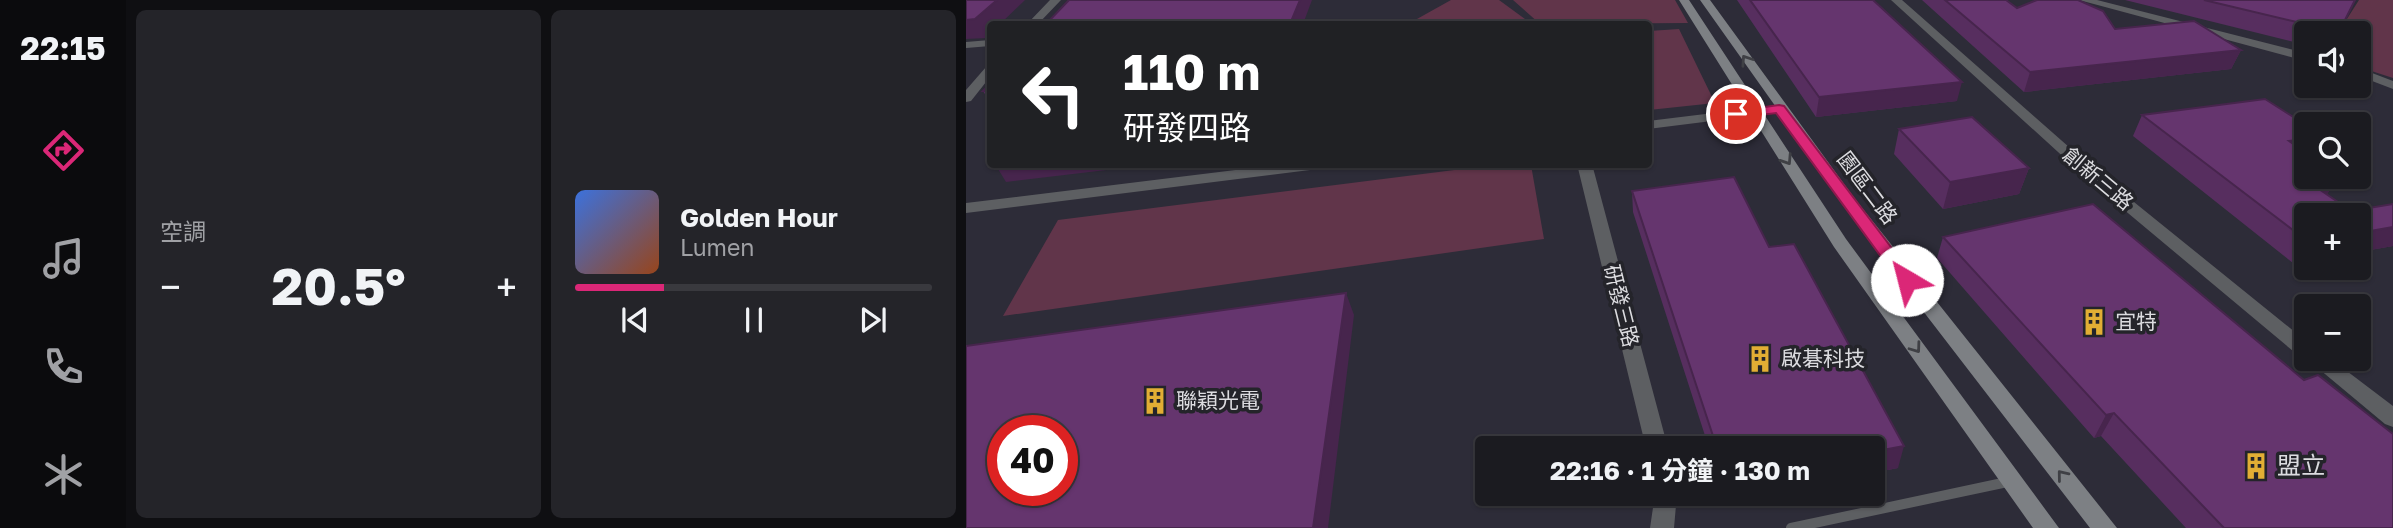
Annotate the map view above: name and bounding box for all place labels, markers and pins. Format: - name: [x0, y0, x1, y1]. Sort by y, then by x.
- pin: [1706, 84, 1766, 144]
- building icon: 宜特: [2079, 307, 2109, 337]
- place label: 宜特: [2115, 308, 2157, 334]
- building icon: 啟碁科技: [1745, 344, 1775, 374]
- place label: 啟碁科技: [1781, 345, 1865, 371]
- building icon: 聯穎光電: [1140, 386, 1170, 416]
- place label: 聯穎光電: [1176, 387, 1260, 413]
- place label: 盟立: [2277, 450, 2325, 479]
- building icon: 盟立: [2241, 451, 2271, 481]

